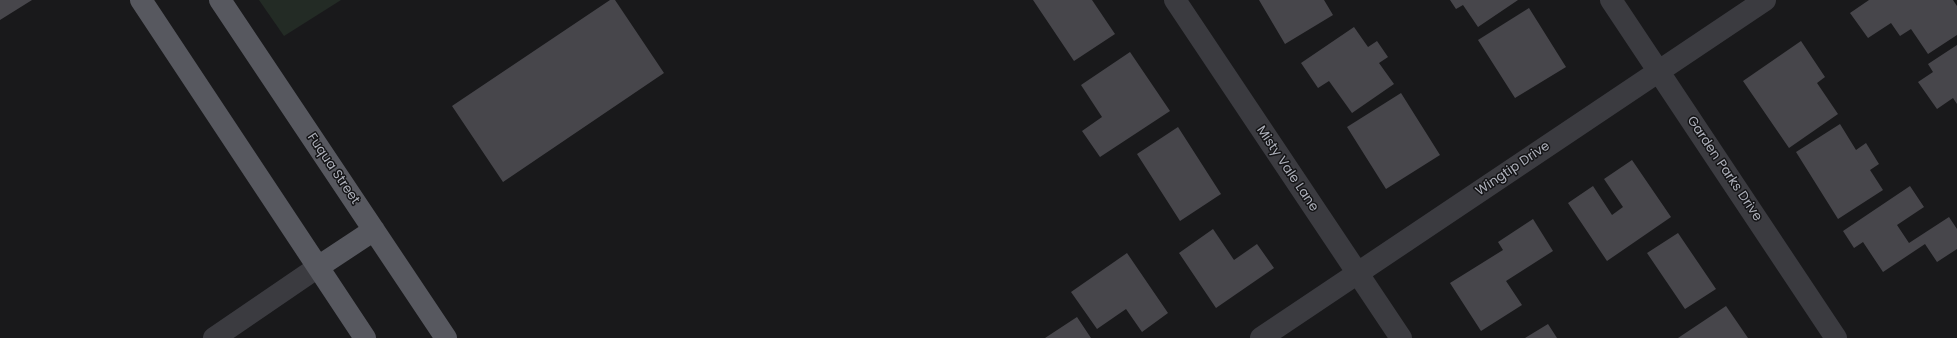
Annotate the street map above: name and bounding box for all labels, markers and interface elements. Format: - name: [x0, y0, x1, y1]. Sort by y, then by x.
- street label: Garden Parks Drive: [1683, 114, 1765, 224]
- street label: Misty Vale Lane: [1253, 123, 1321, 215]
- street label: Fuqua Street: [304, 131, 362, 207]
- street label: Wingtip Drive: [1473, 139, 1553, 199]

